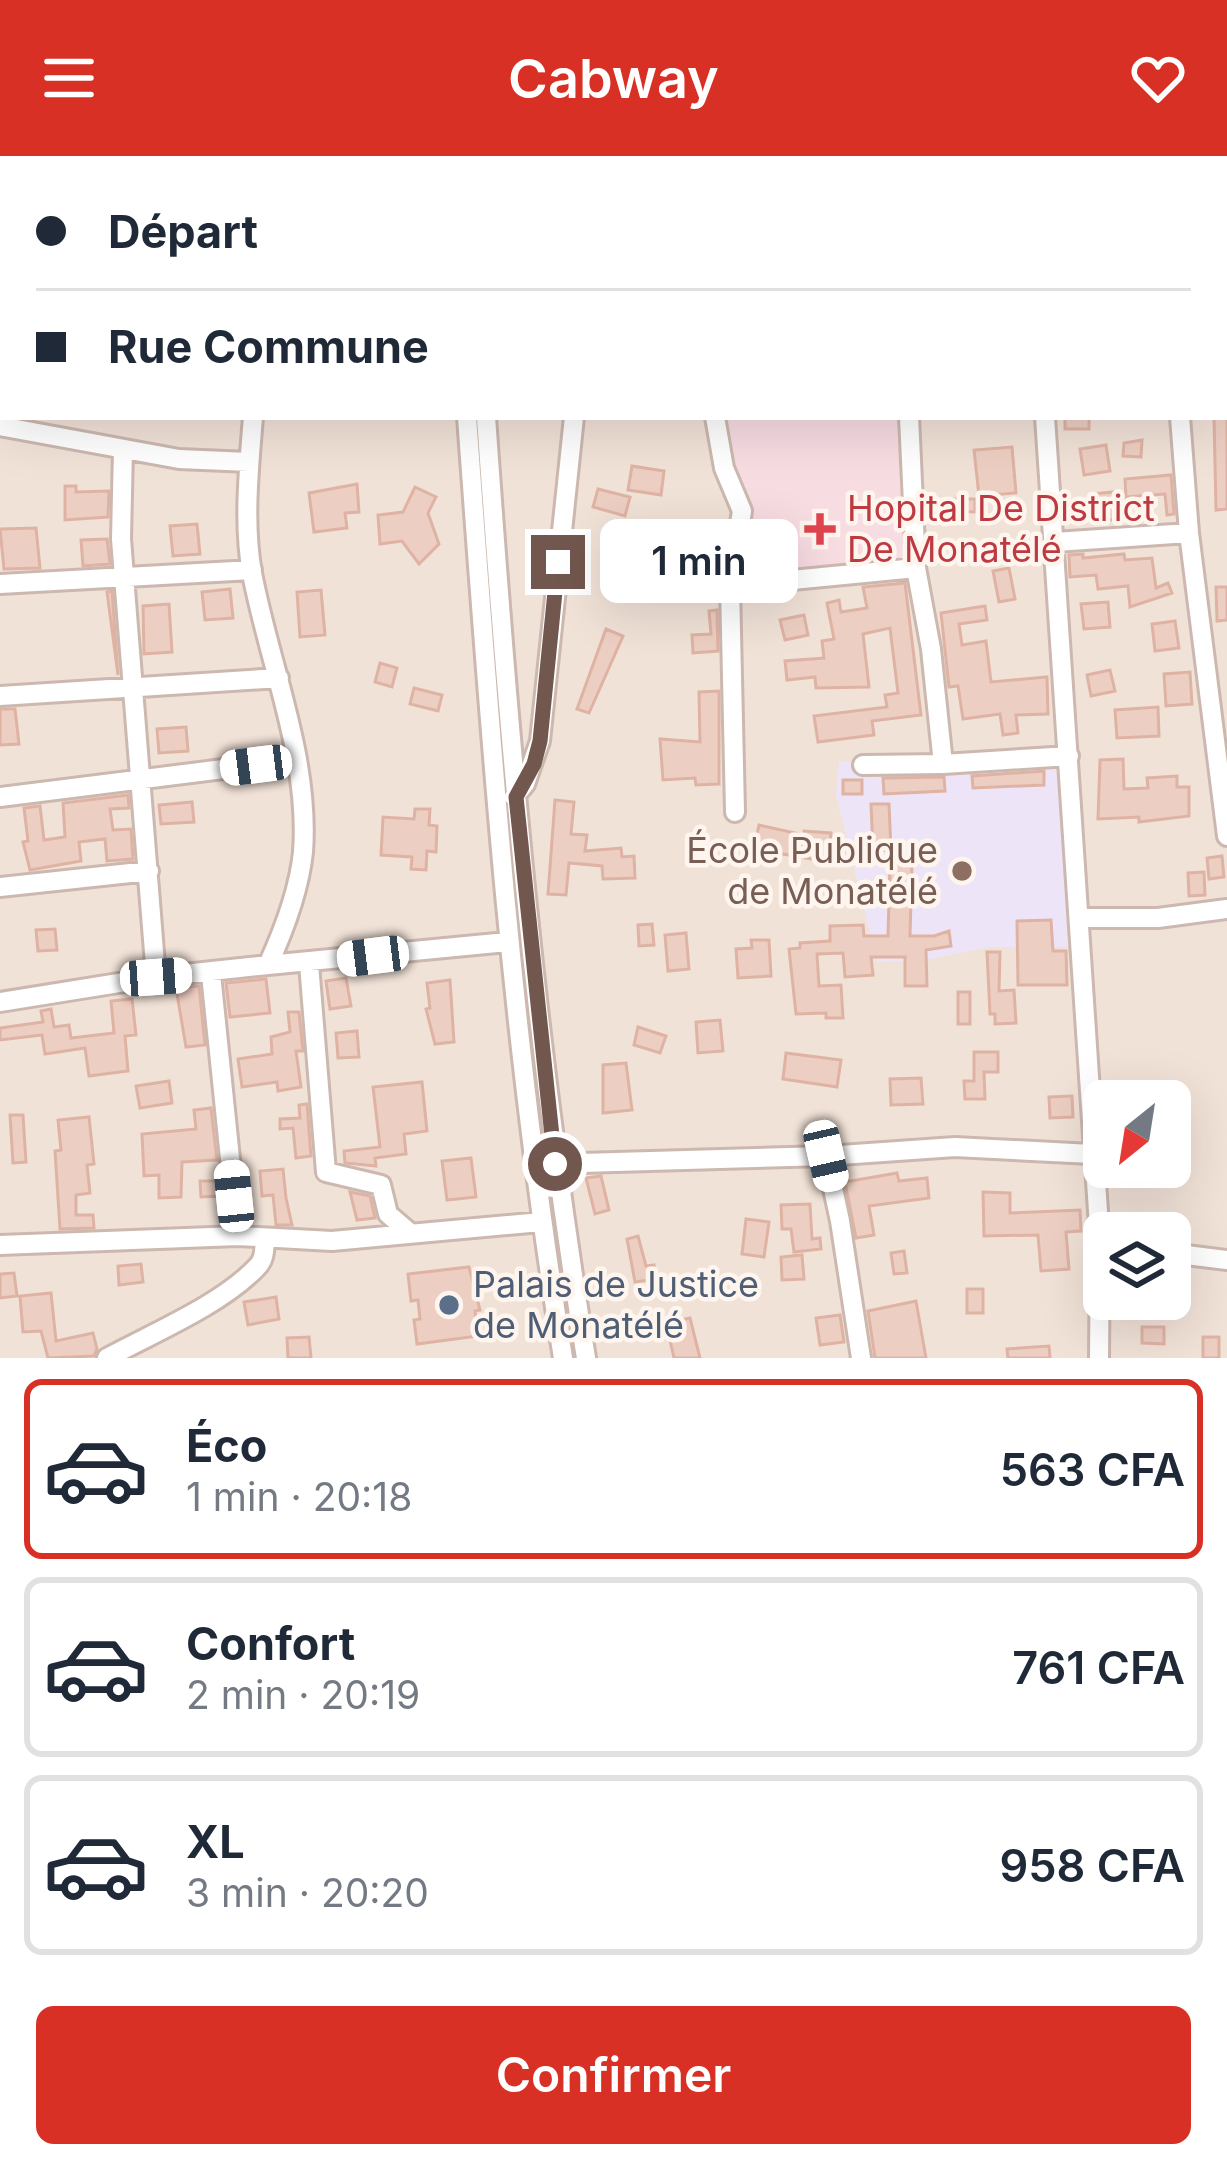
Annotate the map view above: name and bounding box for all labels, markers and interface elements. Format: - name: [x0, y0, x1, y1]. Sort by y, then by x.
- icon: menu: [36, 45, 102, 111]
- icon: heart: [1125, 45, 1191, 111]
- text: Cabway: [508, 46, 719, 111]
- text: Départ: [108, 204, 258, 259]
- text: Rue Commune: [108, 319, 429, 374]
- place label: Hopital De District De Monatélé: [847, 486, 1155, 571]
- marker: Hopital De District De Monatélé: [804, 513, 836, 545]
- callout: 1 min: [600, 520, 798, 604]
- route end: [531, 535, 585, 589]
- text: 1 min: [651, 537, 747, 584]
- car: [218, 743, 294, 787]
- place label: École Publique de Monatélé: [686, 828, 938, 913]
- marker: École Publique de Monatélé: [949, 858, 975, 884]
- car: [335, 934, 411, 978]
- car: [119, 957, 193, 997]
- north arrow: [1083, 1080, 1191, 1188]
- map controls: [1083, 1080, 1191, 1320]
- car: [800, 1117, 852, 1195]
- route start: [528, 1137, 582, 1191]
- car: [212, 1158, 256, 1234]
- button: layers: [1083, 1212, 1191, 1320]
- place label: Palais de Justice de Monatélé: [473, 1262, 759, 1347]
- marker: Palais de Justice de Monatélé: [436, 1292, 462, 1318]
- icon: car: [42, 1415, 150, 1523]
- text: Éco: [186, 1418, 267, 1473]
- text: 563 CFA: [1000, 1442, 1185, 1497]
- text: 1 min · 20:18: [186, 1473, 412, 1520]
- icon: car: [42, 1613, 150, 1721]
- text: Confort: [186, 1616, 355, 1671]
- text: 761 CFA: [1012, 1640, 1185, 1695]
- text: 2 min · 20:19: [186, 1671, 420, 1718]
- icon: car: [42, 1811, 150, 1919]
- text: XL: [186, 1814, 245, 1869]
- text: 958 CFA: [1000, 1838, 1185, 1893]
- text: 3 min · 20:20: [186, 1869, 429, 1916]
- button: Confirmer: [36, 2006, 1191, 2144]

